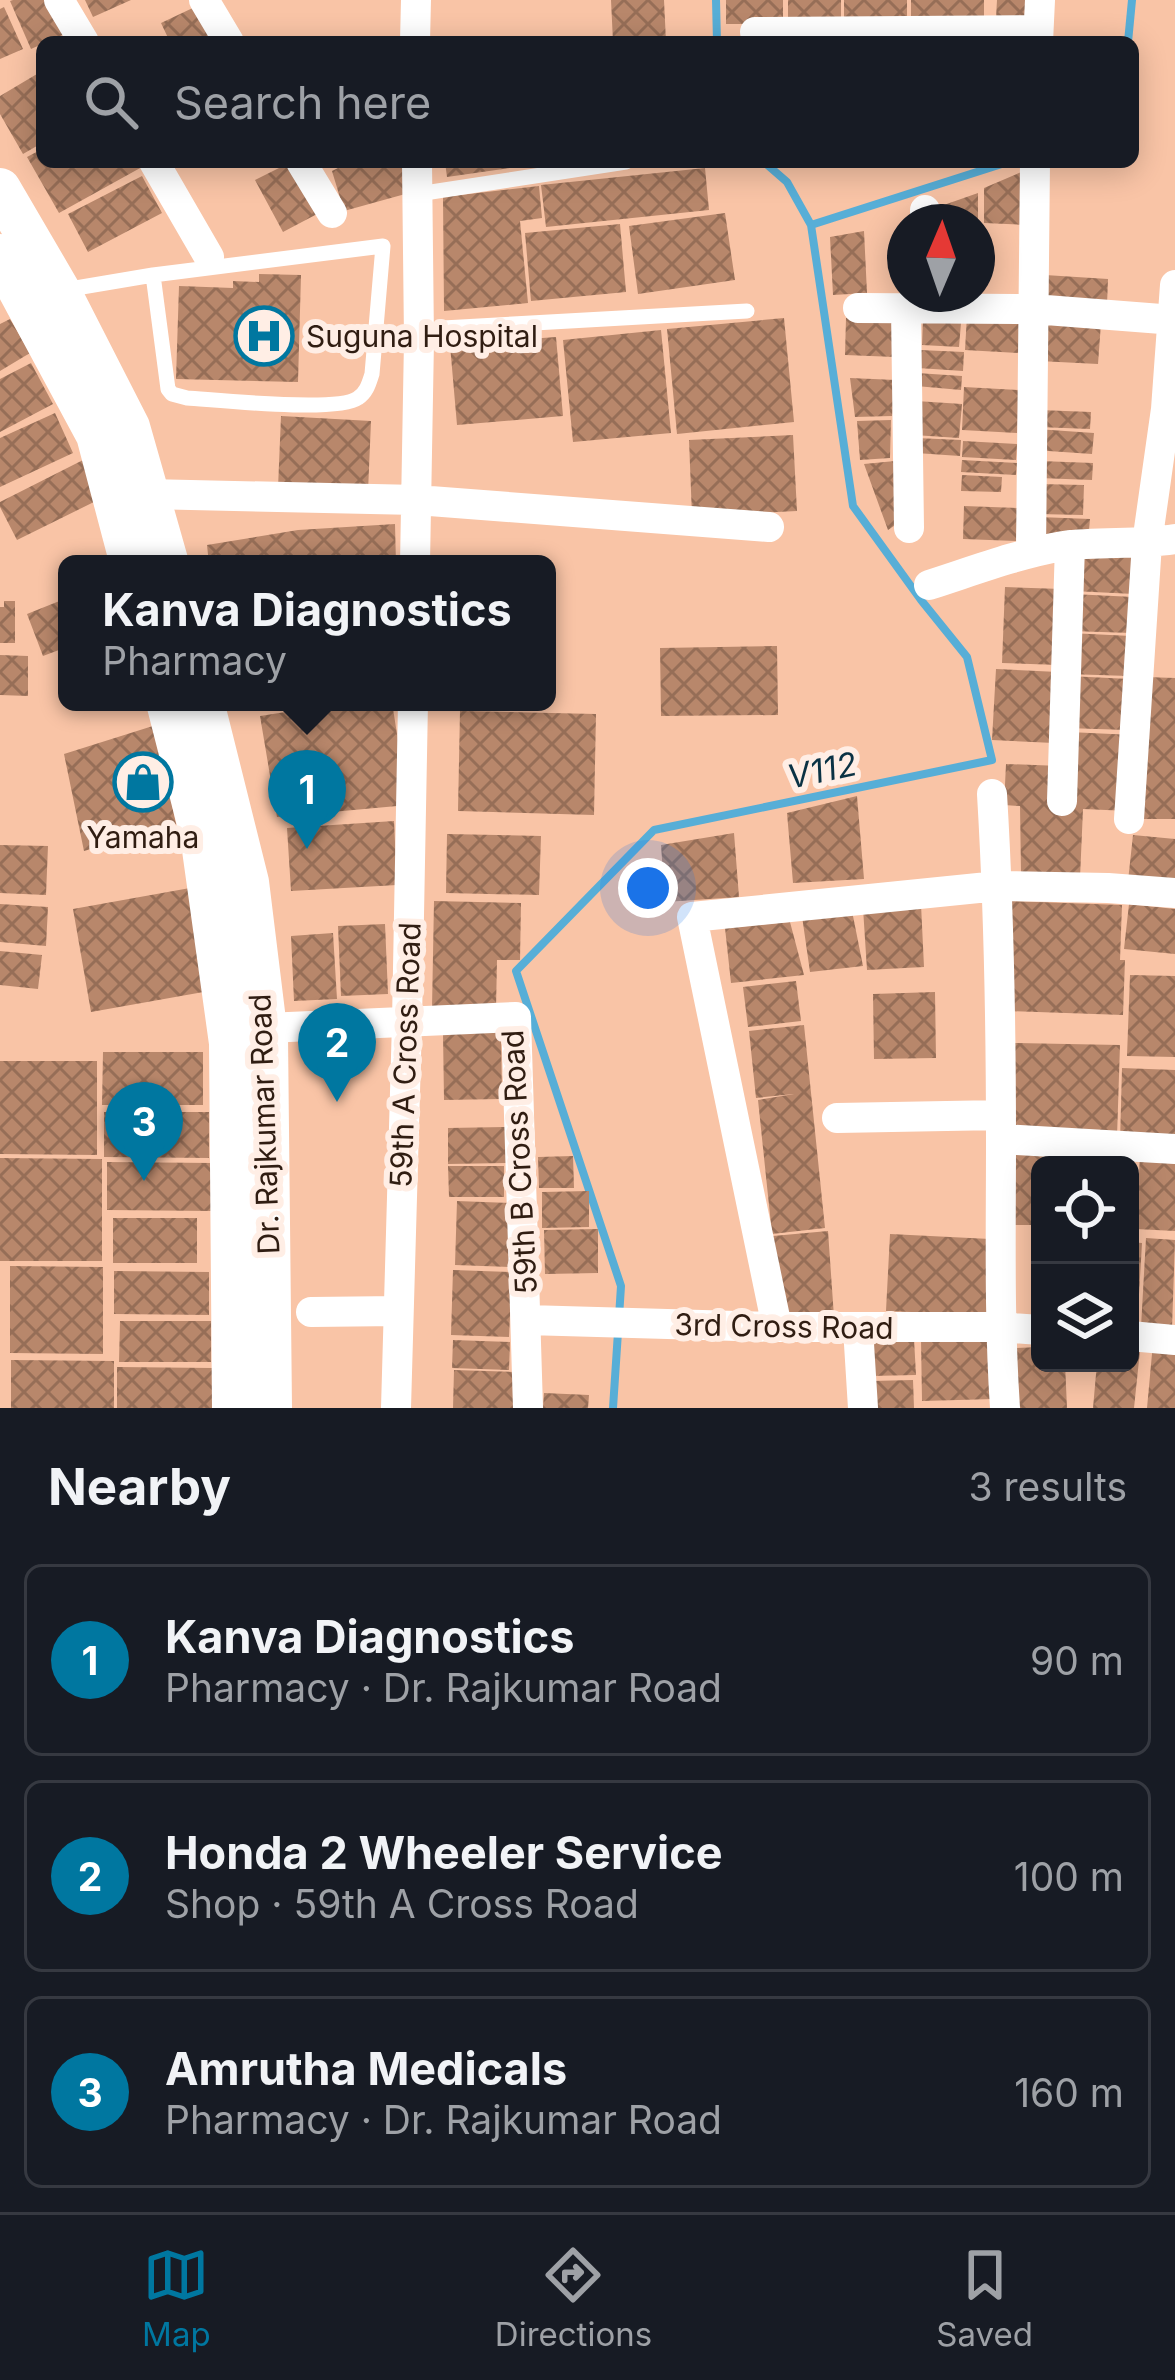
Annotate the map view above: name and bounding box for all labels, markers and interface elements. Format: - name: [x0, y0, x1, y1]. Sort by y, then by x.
- search box: [36, 36, 1139, 168]
- icon: search: [78, 69, 144, 135]
- text: Search here: [174, 75, 431, 130]
- north arrow: [887, 204, 995, 312]
- hospital icon: Suguna Hospital: [233, 305, 295, 367]
- place label: Suguna Hospital: [306, 318, 538, 354]
- popup: [58, 555, 556, 711]
- text: Kanva Diagnostics: [102, 582, 512, 637]
- text: Pharmacy: [102, 637, 287, 684]
- water label: V112: [784, 743, 860, 797]
- pin: 1: [268, 750, 346, 849]
- shop icon: Yamaha: [112, 751, 174, 813]
- place label: Yamaha: [87, 819, 199, 855]
- your location: [618, 858, 678, 918]
- street label: 59th A Cross Road: [382, 922, 428, 1188]
- street label: Dr. Rajkumar Road: [241, 993, 287, 1255]
- pin: 2: [298, 1003, 376, 1102]
- street label: 59th B Cross Road: [494, 1029, 544, 1295]
- pin: 3: [105, 1082, 183, 1181]
- map controls: [1031, 1156, 1139, 1372]
- button: locate: [1031, 1156, 1139, 1264]
- button: layers: [1031, 1264, 1139, 1372]
- street label: 3rd Cross Road: [674, 1306, 894, 1346]
- text: Nearby: [48, 1456, 231, 1517]
- text: 3 results: [969, 1463, 1127, 1510]
- text: Kanva Diagnostics: [165, 1609, 574, 1664]
- text: 1: [82, 1637, 98, 1684]
- text: 90 m: [1030, 1637, 1124, 1684]
- text: Pharmacy · Dr. Rajkumar Road: [165, 1664, 722, 1711]
- text: Honda 2 Wheeler Service: [165, 1825, 722, 1880]
- text: 2: [78, 1853, 102, 1900]
- text: 100 m: [1014, 1853, 1124, 1900]
- text: Shop · 59th A Cross Road: [165, 1880, 639, 1927]
- text: Amrutha Medicals: [165, 2041, 567, 2096]
- text: 3: [77, 2069, 103, 2116]
- text: 160 m: [1014, 2069, 1124, 2116]
- text: Pharmacy · Dr. Rajkumar Road: [165, 2096, 722, 2143]
- tab: Map: [142, 2242, 211, 2354]
- tab: Directions: [495, 2242, 652, 2354]
- tab: Saved: [936, 2242, 1033, 2354]

